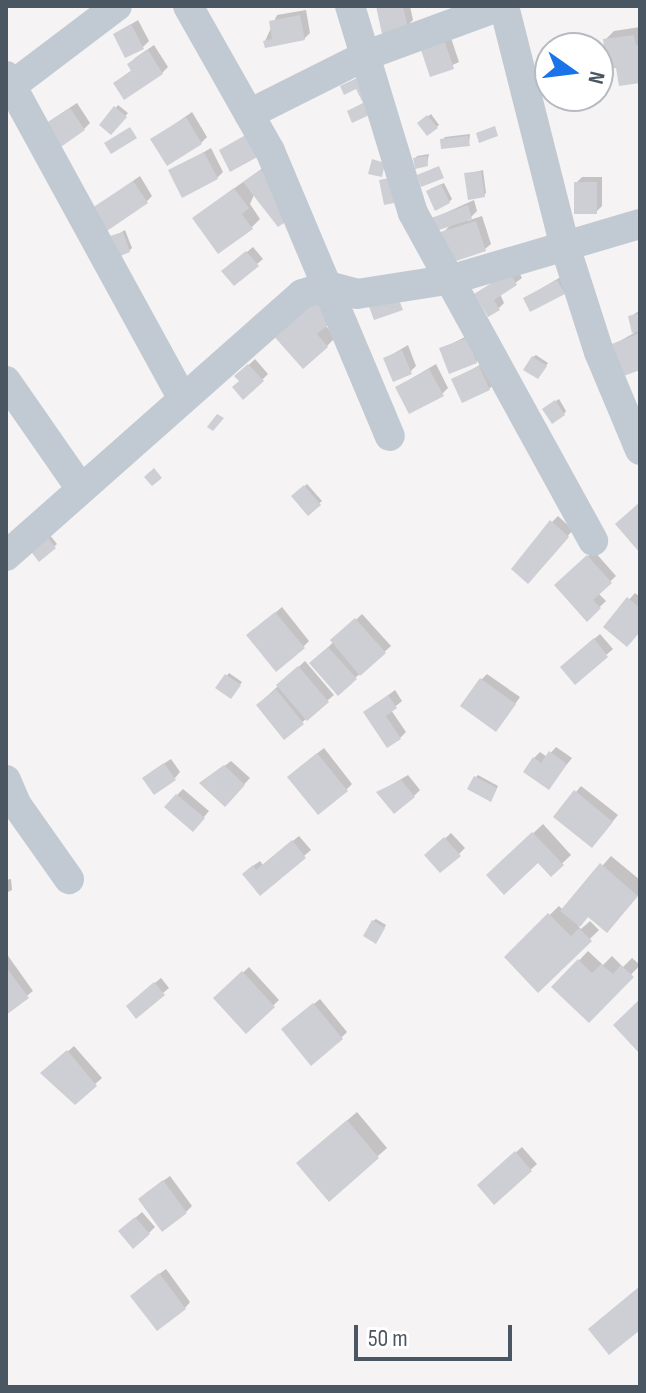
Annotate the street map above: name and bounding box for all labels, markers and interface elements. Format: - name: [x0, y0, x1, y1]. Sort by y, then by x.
- north arrow: [534, 32, 614, 112]
- text: N: [581, 68, 610, 86]
- scale bar: [358, 1309, 516, 1359]
- text: 50 m: [368, 1324, 408, 1353]

